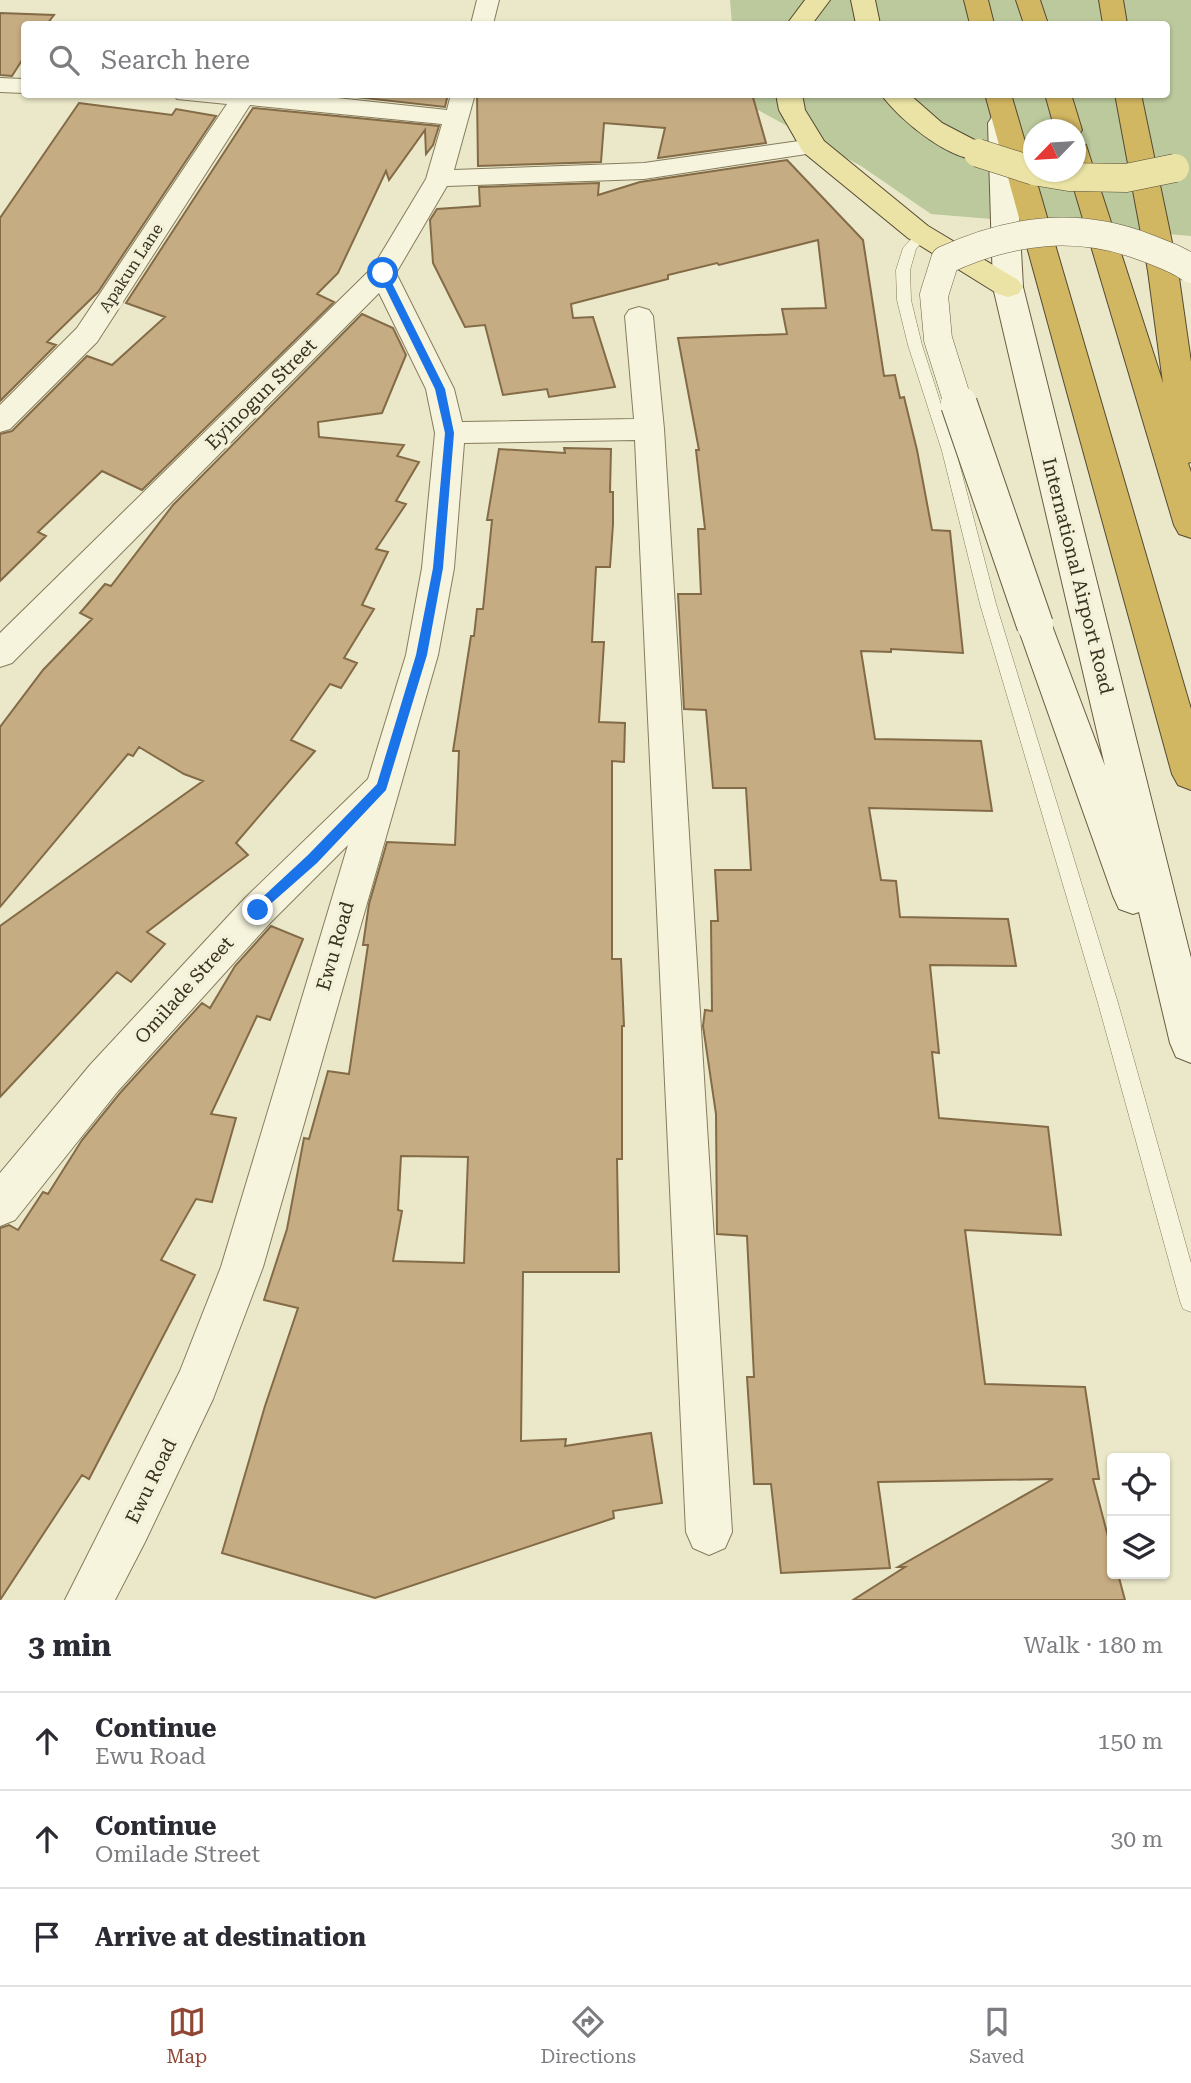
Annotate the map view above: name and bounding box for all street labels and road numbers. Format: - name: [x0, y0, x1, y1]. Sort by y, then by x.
- street label: Apakun Lane: [95, 220, 167, 316]
- street label: Eyinogun Street: [201, 334, 321, 454]
- street label: International Airport Road: [1037, 455, 1119, 697]
- street label: Ewu Road: [311, 899, 359, 993]
- street label: Omilade Street: [130, 932, 238, 1048]
- street label: Ewu Road: [121, 1435, 181, 1527]

